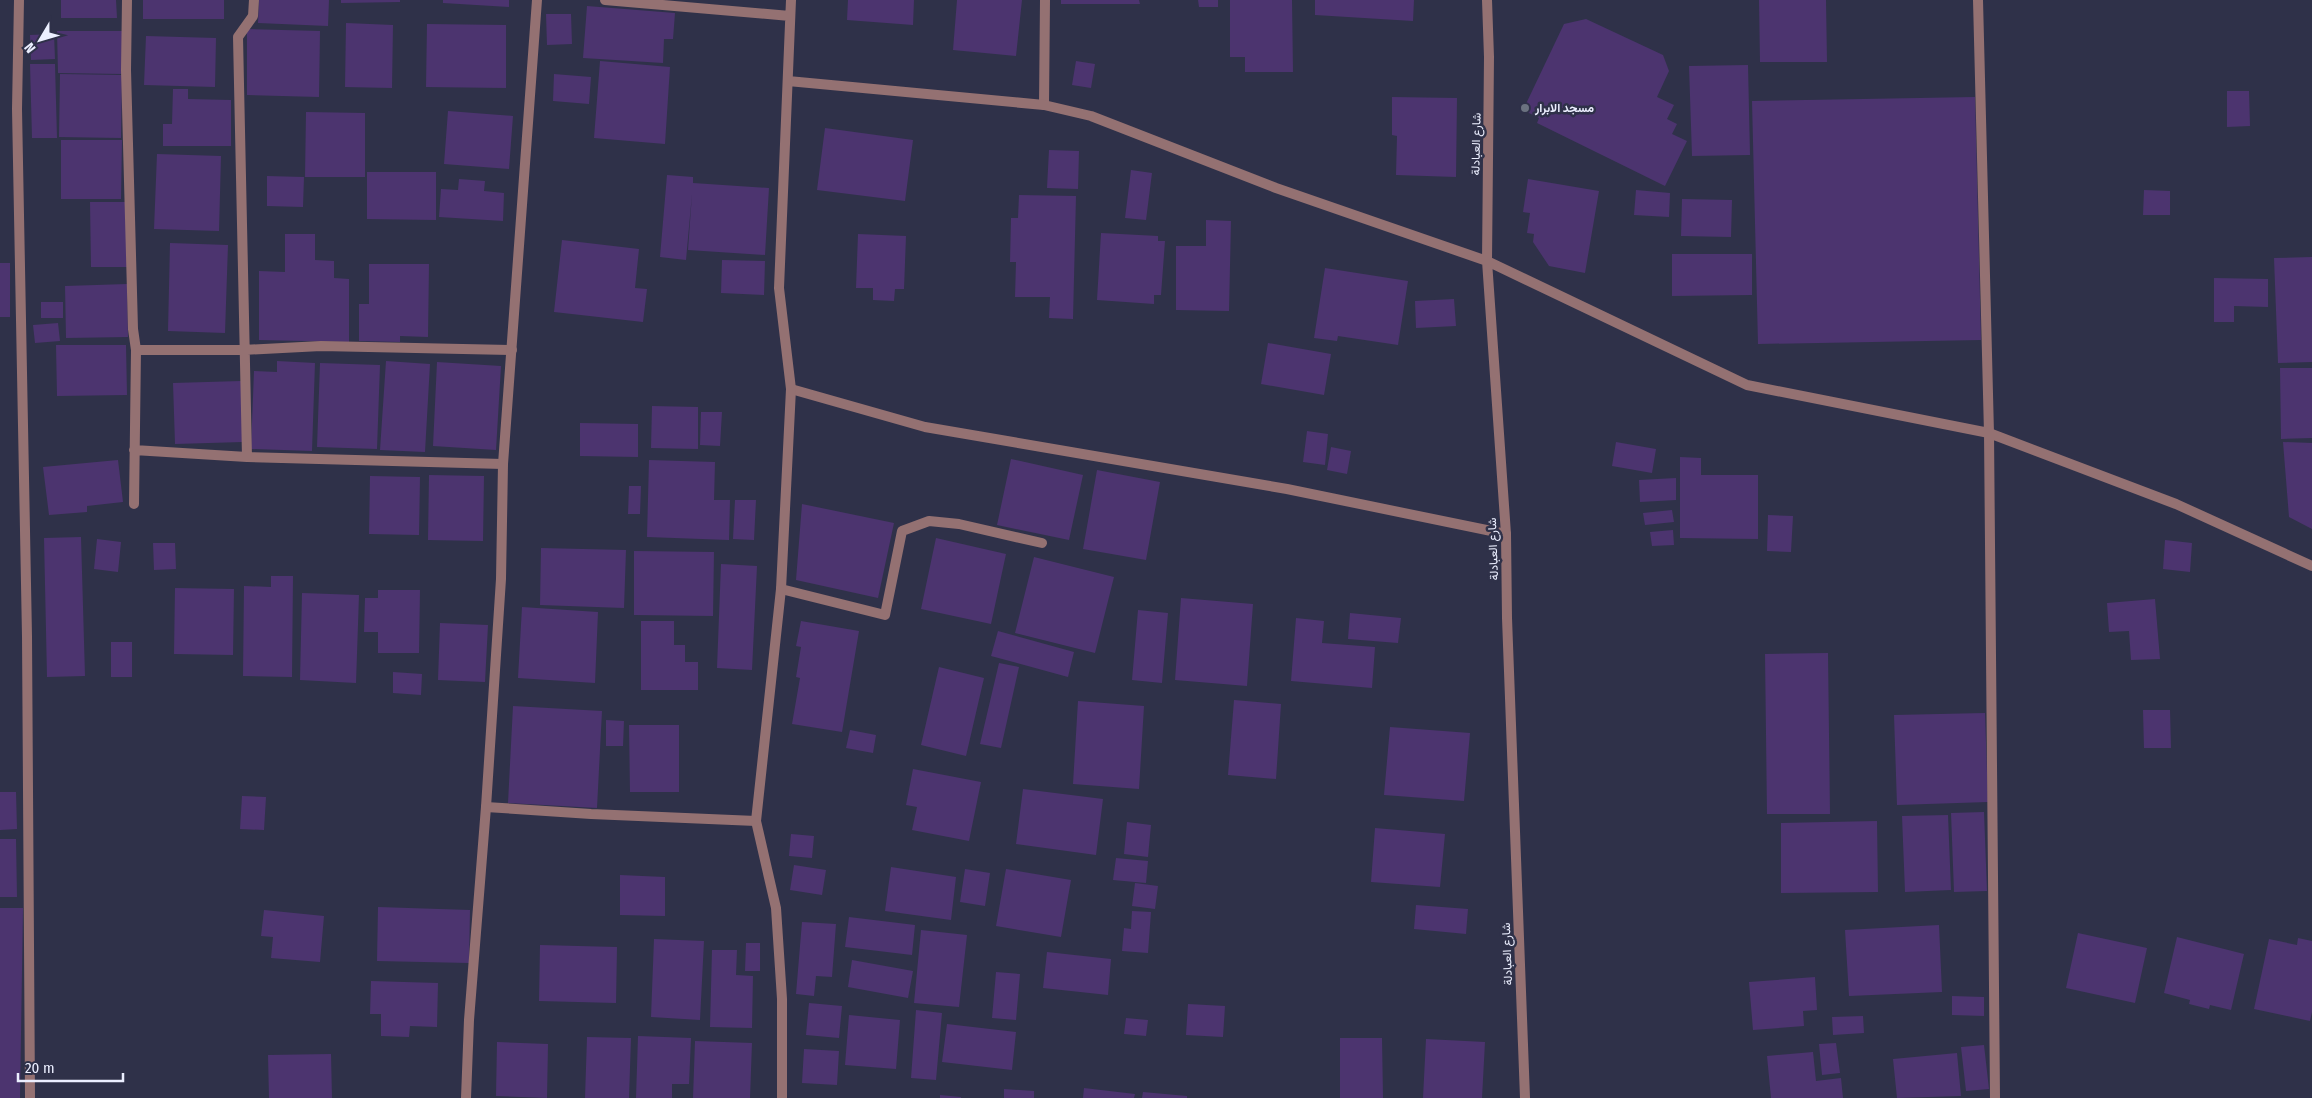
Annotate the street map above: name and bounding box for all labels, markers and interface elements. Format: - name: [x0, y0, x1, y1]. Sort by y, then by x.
- north arrow: [15, 15, 65, 65]
- text: N: [21, 39, 39, 56]
- place label: مسجد الابرار: [1534, 101, 1595, 116]
- marker: مسجد الابرار: [1519, 102, 1531, 114]
- street label: شارع العبادلة: [1468, 112, 1486, 176]
- street label: شارع العبادلة: [1485, 517, 1503, 581]
- street label: شارع العبادلة: [1499, 922, 1517, 986]
- scale bar: [18, 1050, 122, 1082]
- text: 20 m: [25, 1059, 55, 1077]

